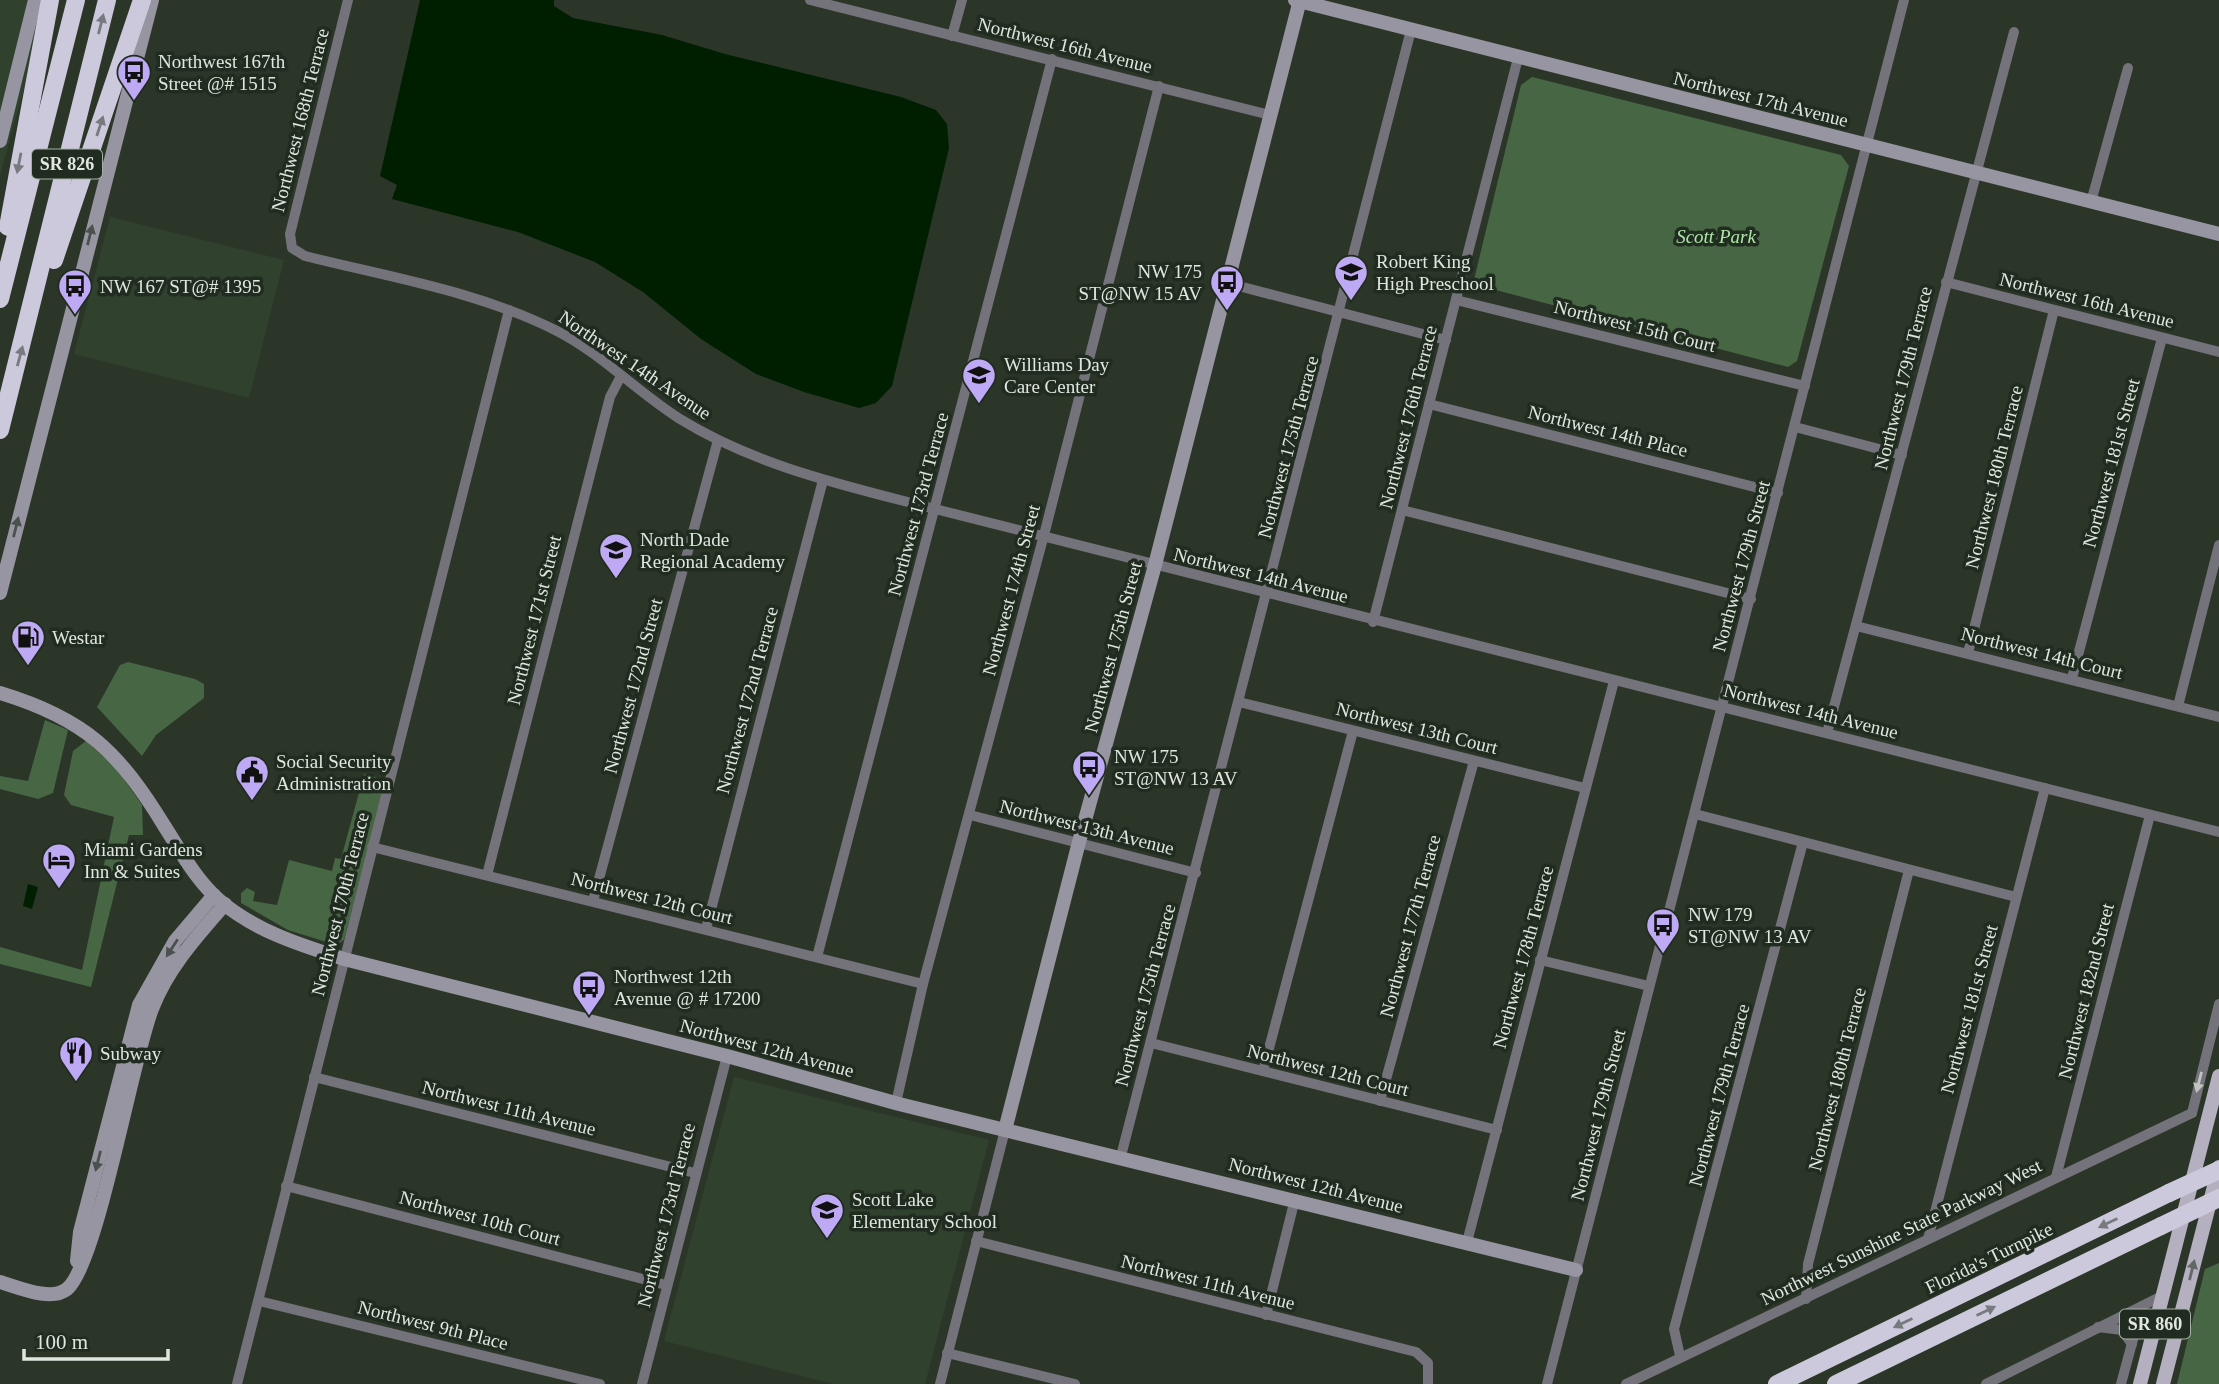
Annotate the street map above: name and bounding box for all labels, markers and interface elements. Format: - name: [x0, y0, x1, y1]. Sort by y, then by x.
- one-way arrow: [96, 13, 107, 35]
- street label: Northwest 16th Avenue: [976, 13, 1154, 77]
- street label: Northwest 168th Terrace: [267, 26, 333, 214]
- place label: Northwest 167th Street @# 1515: [158, 51, 286, 94]
- bus stop icon: Northwest 167th Street @# 1515: [115, 53, 153, 102]
- street label: Northwest 17th Avenue: [1672, 67, 1850, 131]
- one-way arrow: [96, 116, 106, 137]
- road number: SR 826: [32, 149, 102, 178]
- one-way arrow: [13, 152, 24, 174]
- one-way arrow: [85, 224, 96, 246]
- park label: Scott Park: [1676, 226, 1756, 247]
- place label: Robert King High Preschool: [1376, 251, 1494, 294]
- school or university icon: Robert King High Preschool: [1332, 253, 1370, 302]
- place label: NW 175 ST@NW 15 AV: [1079, 261, 1202, 304]
- bus stop icon: NW 175 ST@NW 15 AV: [1208, 263, 1246, 312]
- bus stop icon: NW 167 ST@# 1395: [56, 267, 94, 316]
- street label: Northwest 16th Avenue: [1998, 268, 2176, 332]
- place label: NW 167 ST@# 1395: [100, 276, 261, 297]
- street label: Northwest 179th Terrace: [1870, 284, 1936, 472]
- street label: Northwest 15th Court: [1552, 296, 1719, 356]
- street label: Northwest 14th Avenue: [555, 306, 715, 424]
- street label: Northwest 176th Terrace: [1375, 323, 1441, 511]
- one-way arrow: [15, 345, 26, 367]
- street label: Northwest 175th Terrace: [1253, 353, 1323, 541]
- place label: Williams Day Care Center: [1004, 354, 1110, 397]
- school or university icon: Williams Day Care Center: [960, 356, 998, 405]
- street label: Northwest 181st Street: [2078, 375, 2144, 550]
- street label: Northwest 180th Terrace: [1961, 383, 2027, 571]
- street label: Northwest 14th Place: [1526, 401, 1690, 461]
- street label: Northwest 173rd Terrace: [883, 410, 953, 598]
- street label: Northwest 179th Street: [1708, 477, 1774, 654]
- street label: Northwest 174th Street: [978, 501, 1044, 678]
- one-way arrow: [11, 516, 22, 538]
- place label: North Dade Regional Academy: [640, 529, 786, 572]
- school or university icon: North Dade Regional Academy: [597, 531, 635, 580]
- street label: Northwest 171st Street: [503, 532, 565, 707]
- street label: Northwest 14th Avenue: [1172, 543, 1350, 607]
- street label: Northwest 175th Street: [1080, 558, 1146, 735]
- street label: Northwest 172nd Street: [600, 595, 667, 776]
- street label: Northwest 172nd Terrace: [712, 604, 782, 796]
- fuel station icon: Westar: [9, 618, 47, 667]
- street label: Northwest 14th Court: [1959, 623, 2126, 683]
- place label: Westar: [52, 627, 105, 648]
- street label: Northwest 14th Avenue: [1722, 679, 1900, 743]
- street label: Northwest 13th Court: [1334, 698, 1501, 758]
- place label: NW 175 ST@NW 13 AV: [1114, 746, 1238, 789]
- bus stop icon: NW 175 ST@NW 13 AV: [1070, 748, 1108, 797]
- place label: Social Security Administration: [276, 751, 392, 794]
- public building icon: Social Security Administration: [233, 753, 271, 802]
- street label: Northwest 13th Avenue: [998, 795, 1176, 859]
- street label: Northwest 170th Terrace: [307, 810, 373, 998]
- street label: Northwest 177th Terrace: [1375, 832, 1445, 1020]
- place label: Miami Gardens Inn & Suites: [84, 839, 203, 882]
- hotel icon: Miami Gardens Inn & Suites: [40, 841, 78, 890]
- street label: Northwest 178th Terrace: [1488, 863, 1558, 1051]
- street label: Northwest 12th Court: [569, 868, 736, 928]
- street label: Northwest 182nd Street: [2054, 900, 2118, 1081]
- street label: Northwest 175th Terrace: [1110, 901, 1180, 1089]
- place label: NW 179 ST@NW 13 AV: [1688, 904, 1812, 947]
- bus stop icon: NW 179 ST@NW 13 AV: [1644, 906, 1682, 955]
- street label: Northwest 181st Street: [1936, 921, 2002, 1096]
- one-way arrow: [165, 938, 178, 958]
- place label: Northwest 12th Avenue @ # 17200: [614, 966, 760, 1009]
- bus stop icon: Northwest 12th Avenue @ # 17200: [570, 968, 608, 1017]
- street label: Northwest 180th Terrace: [1804, 985, 1870, 1173]
- street label: Northwest 179th Terrace: [1684, 1001, 1754, 1189]
- street label: Northwest 12th Avenue: [678, 1015, 856, 1081]
- street label: Northwest 179th Street: [1566, 1026, 1630, 1203]
- restaurant icon: Subway: [57, 1034, 95, 1083]
- street label: Northwest 12th Court: [1245, 1040, 1412, 1100]
- place label: Subway: [100, 1043, 162, 1064]
- one-way arrow: [2193, 1071, 2204, 1093]
- street label: Northwest 11th Avenue: [420, 1076, 598, 1140]
- street label: Northwest 173rd Terrace: [633, 1121, 699, 1309]
- one-way arrow: [92, 1150, 103, 1172]
- street label: Northwest 12th Avenue: [1227, 1153, 1405, 1217]
- street label: Northwest Sunshine State Parkway West: [1757, 1154, 2045, 1309]
- street label: Northwest 10th Court: [397, 1186, 563, 1250]
- place label: Scott Lake Elementary School: [852, 1189, 997, 1232]
- school or university icon: Scott Lake Elementary School: [808, 1191, 846, 1240]
- street label: Florida's Turnpike: [1922, 1218, 2056, 1298]
- one-way arrow: [2098, 1218, 2118, 1229]
- street label: Northwest 11th Avenue: [1119, 1250, 1297, 1314]
- one-way arrow: [2187, 1259, 2198, 1281]
- street label: Northwest 9th Place: [356, 1296, 510, 1354]
- one-way arrow: [1976, 1306, 1996, 1317]
- road number: SR 860: [2120, 1310, 2190, 1338]
- one-way arrow: [1893, 1317, 1913, 1328]
- scale bar: [24, 1318, 168, 1362]
- text: 100 m: [35, 1330, 88, 1354]

